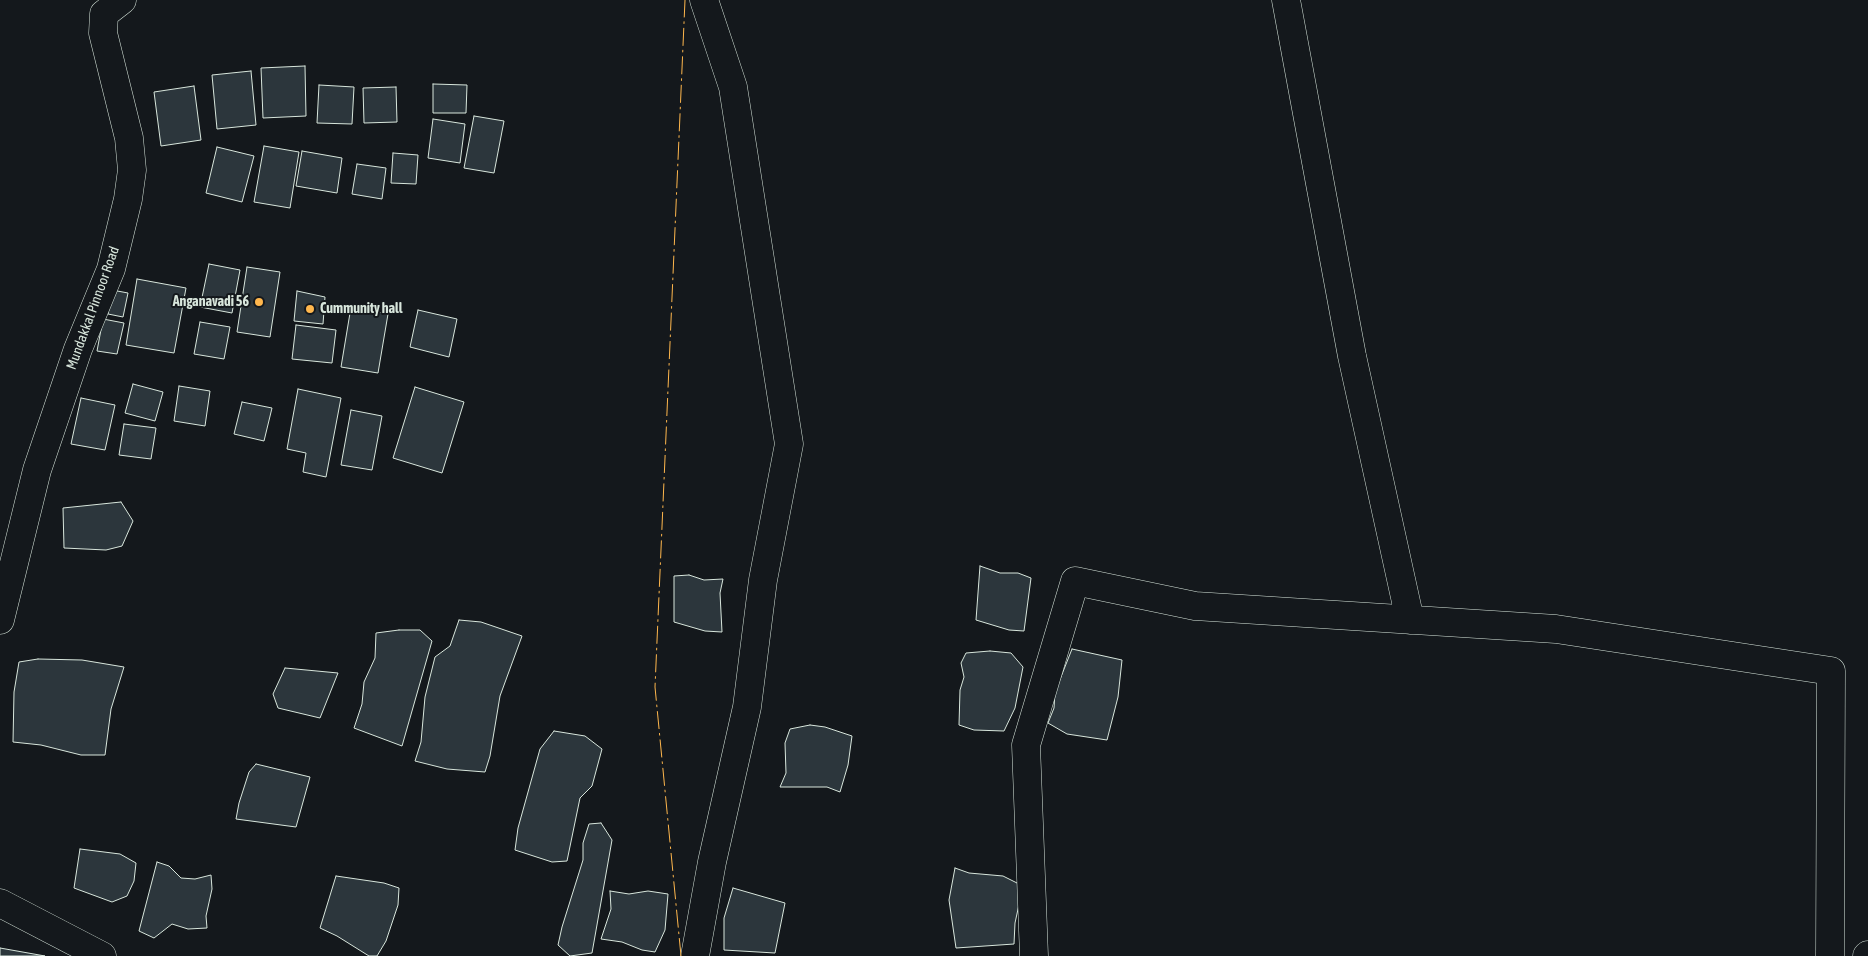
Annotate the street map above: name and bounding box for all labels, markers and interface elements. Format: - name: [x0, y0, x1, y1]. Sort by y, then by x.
- street label: Mundakkal Pinnoor Road: [63, 244, 123, 372]
- place label: Anganavadi 56: [173, 294, 249, 310]
- marker: Anganavadi 56: [253, 296, 265, 308]
- place label: Cummunity hall: [320, 301, 402, 317]
- marker: Cummunity hall: [304, 303, 316, 315]

